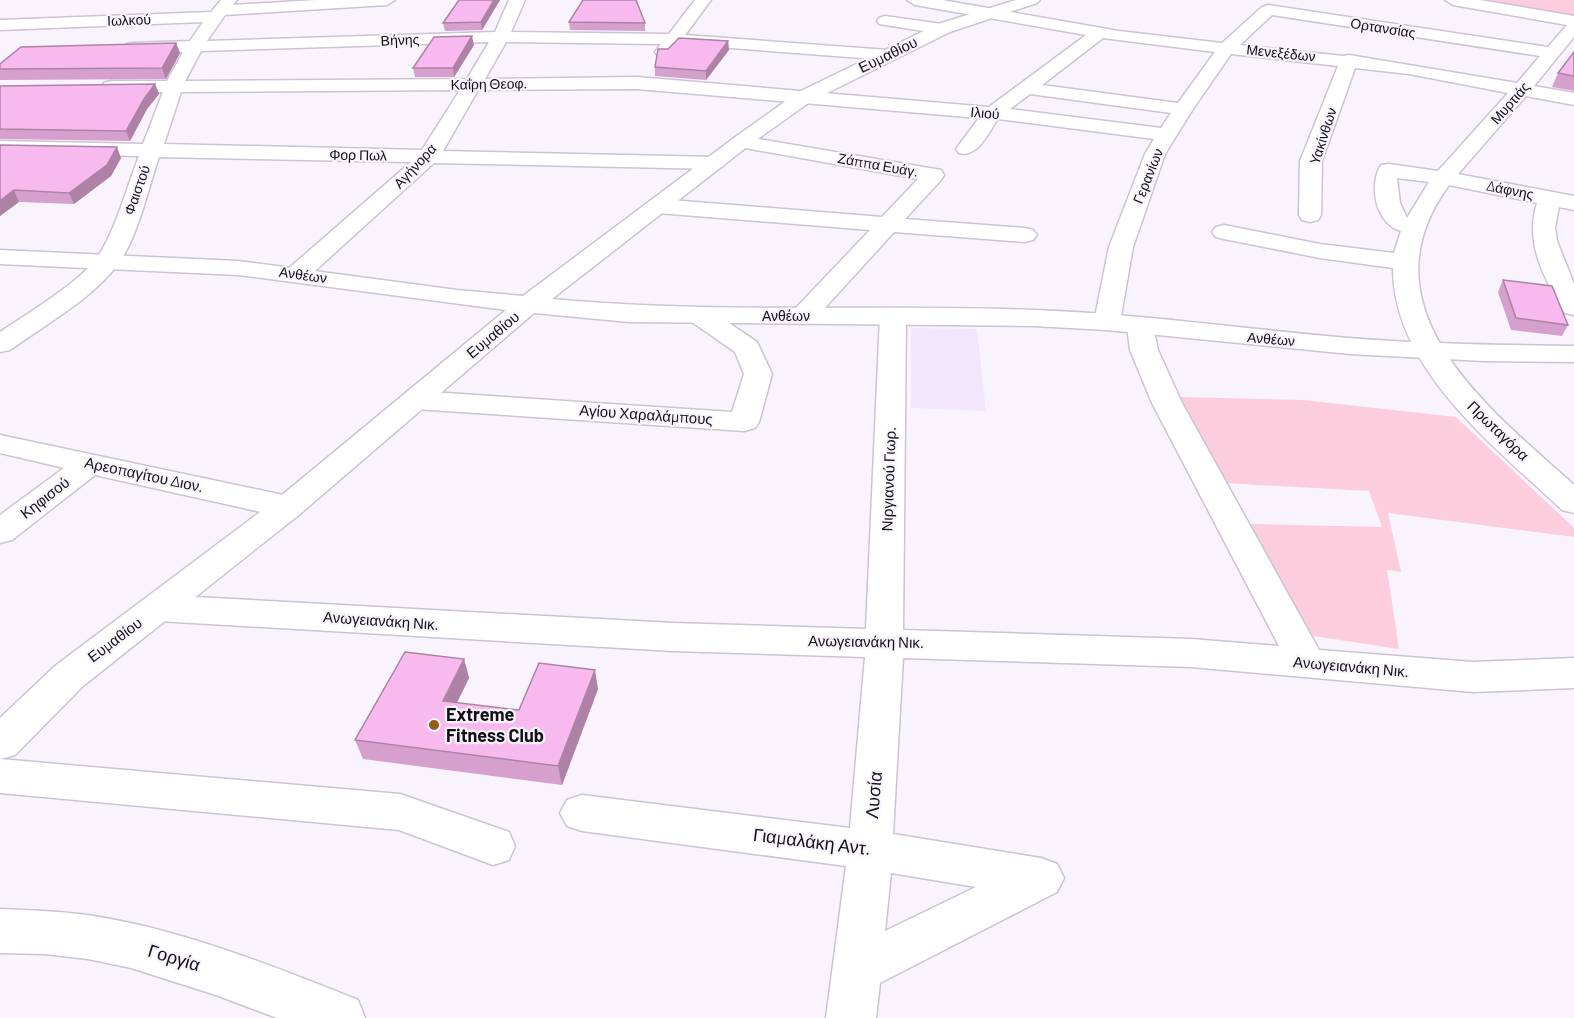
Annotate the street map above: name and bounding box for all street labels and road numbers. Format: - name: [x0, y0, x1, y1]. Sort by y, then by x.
- street label: Ιωλκού: [107, 10, 151, 29]
- street label: Ορτανσίας: [1349, 14, 1417, 41]
- street label: Βήνης: [380, 30, 420, 49]
- street label: Ευμαθίου: [855, 32, 920, 76]
- street label: Μενεξέδων: [1246, 40, 1316, 65]
- street label: Καΐρη Θεοφ.: [450, 74, 528, 93]
- street label: Μυρτιάς: [1487, 78, 1533, 127]
- street label: Ιλιού: [970, 103, 1000, 122]
- street label: Υακίνθων: [1305, 105, 1340, 167]
- street label: Αγήνορα: [390, 140, 440, 191]
- street label: Φορ Πωλ: [329, 145, 387, 164]
- street label: Γερανίων: [1129, 146, 1166, 206]
- street label: Ζάππα Ευάγ.: [836, 149, 920, 180]
- street label: Φαιστού: [120, 163, 153, 217]
- street label: Δάφνης: [1485, 177, 1535, 202]
- street label: Ανθέων: [278, 263, 328, 286]
- street label: Ευμαθίου: [462, 307, 522, 361]
- street label: Ανθέων: [762, 307, 810, 324]
- street label: Ανθέων: [1246, 328, 1296, 349]
- street label: Πρωταγόρα: [1464, 397, 1533, 464]
- street label: Αγίου Χαραλάμπους: [579, 400, 713, 428]
- street label: Νιργιανού Γιωρ.: [877, 426, 899, 532]
- street label: Αρεοπαγίτου Διον.: [83, 453, 205, 495]
- street label: Κηφισού: [16, 473, 72, 522]
- street label: Ανωγειανάκη Νικ.: [323, 607, 440, 633]
- street label: Ευμαθίου: [84, 613, 145, 665]
- street label: Ανωγειανάκη Νικ.: [808, 631, 924, 651]
- street label: Ανωγειανάκη Νικ.: [1293, 652, 1410, 680]
- street label: Λυσία: [860, 770, 886, 819]
- street label: Γιαμαλάκη Αντ.: [752, 823, 872, 859]
- street label: Γοργία: [145, 939, 203, 975]

